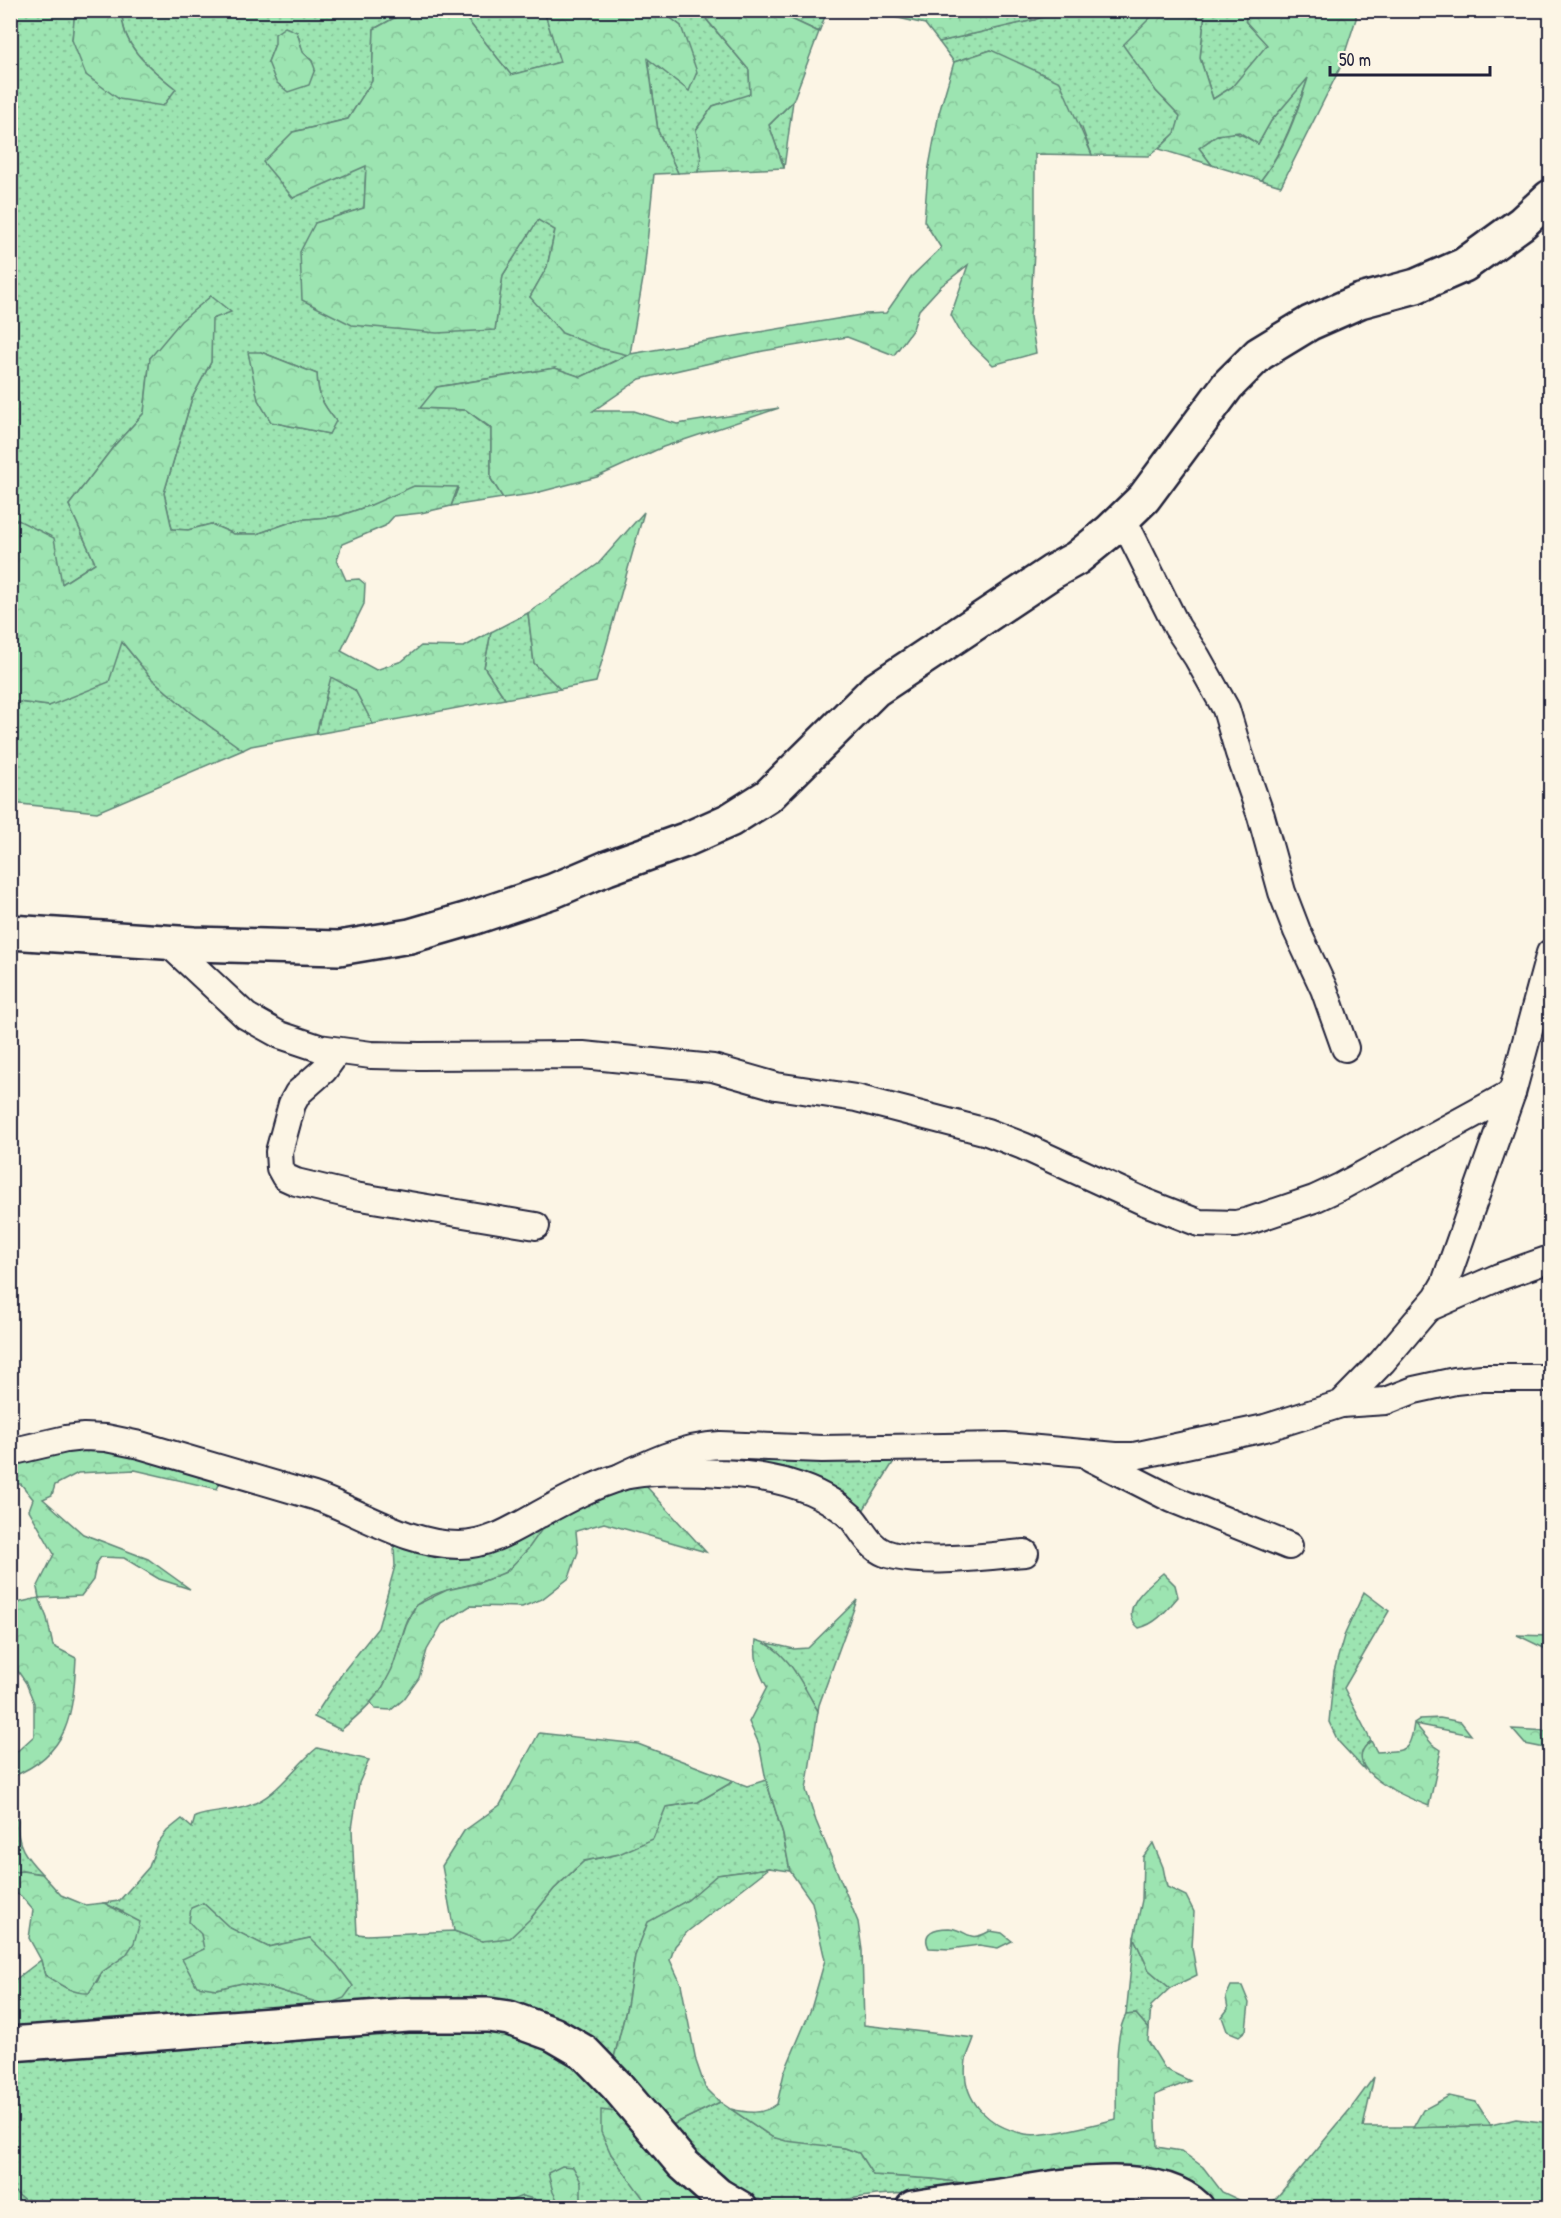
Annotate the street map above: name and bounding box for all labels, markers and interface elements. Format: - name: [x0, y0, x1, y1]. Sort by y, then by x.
- scale bar: [1330, 39, 1490, 77]
- text: 50 m: [1339, 47, 1371, 72]

